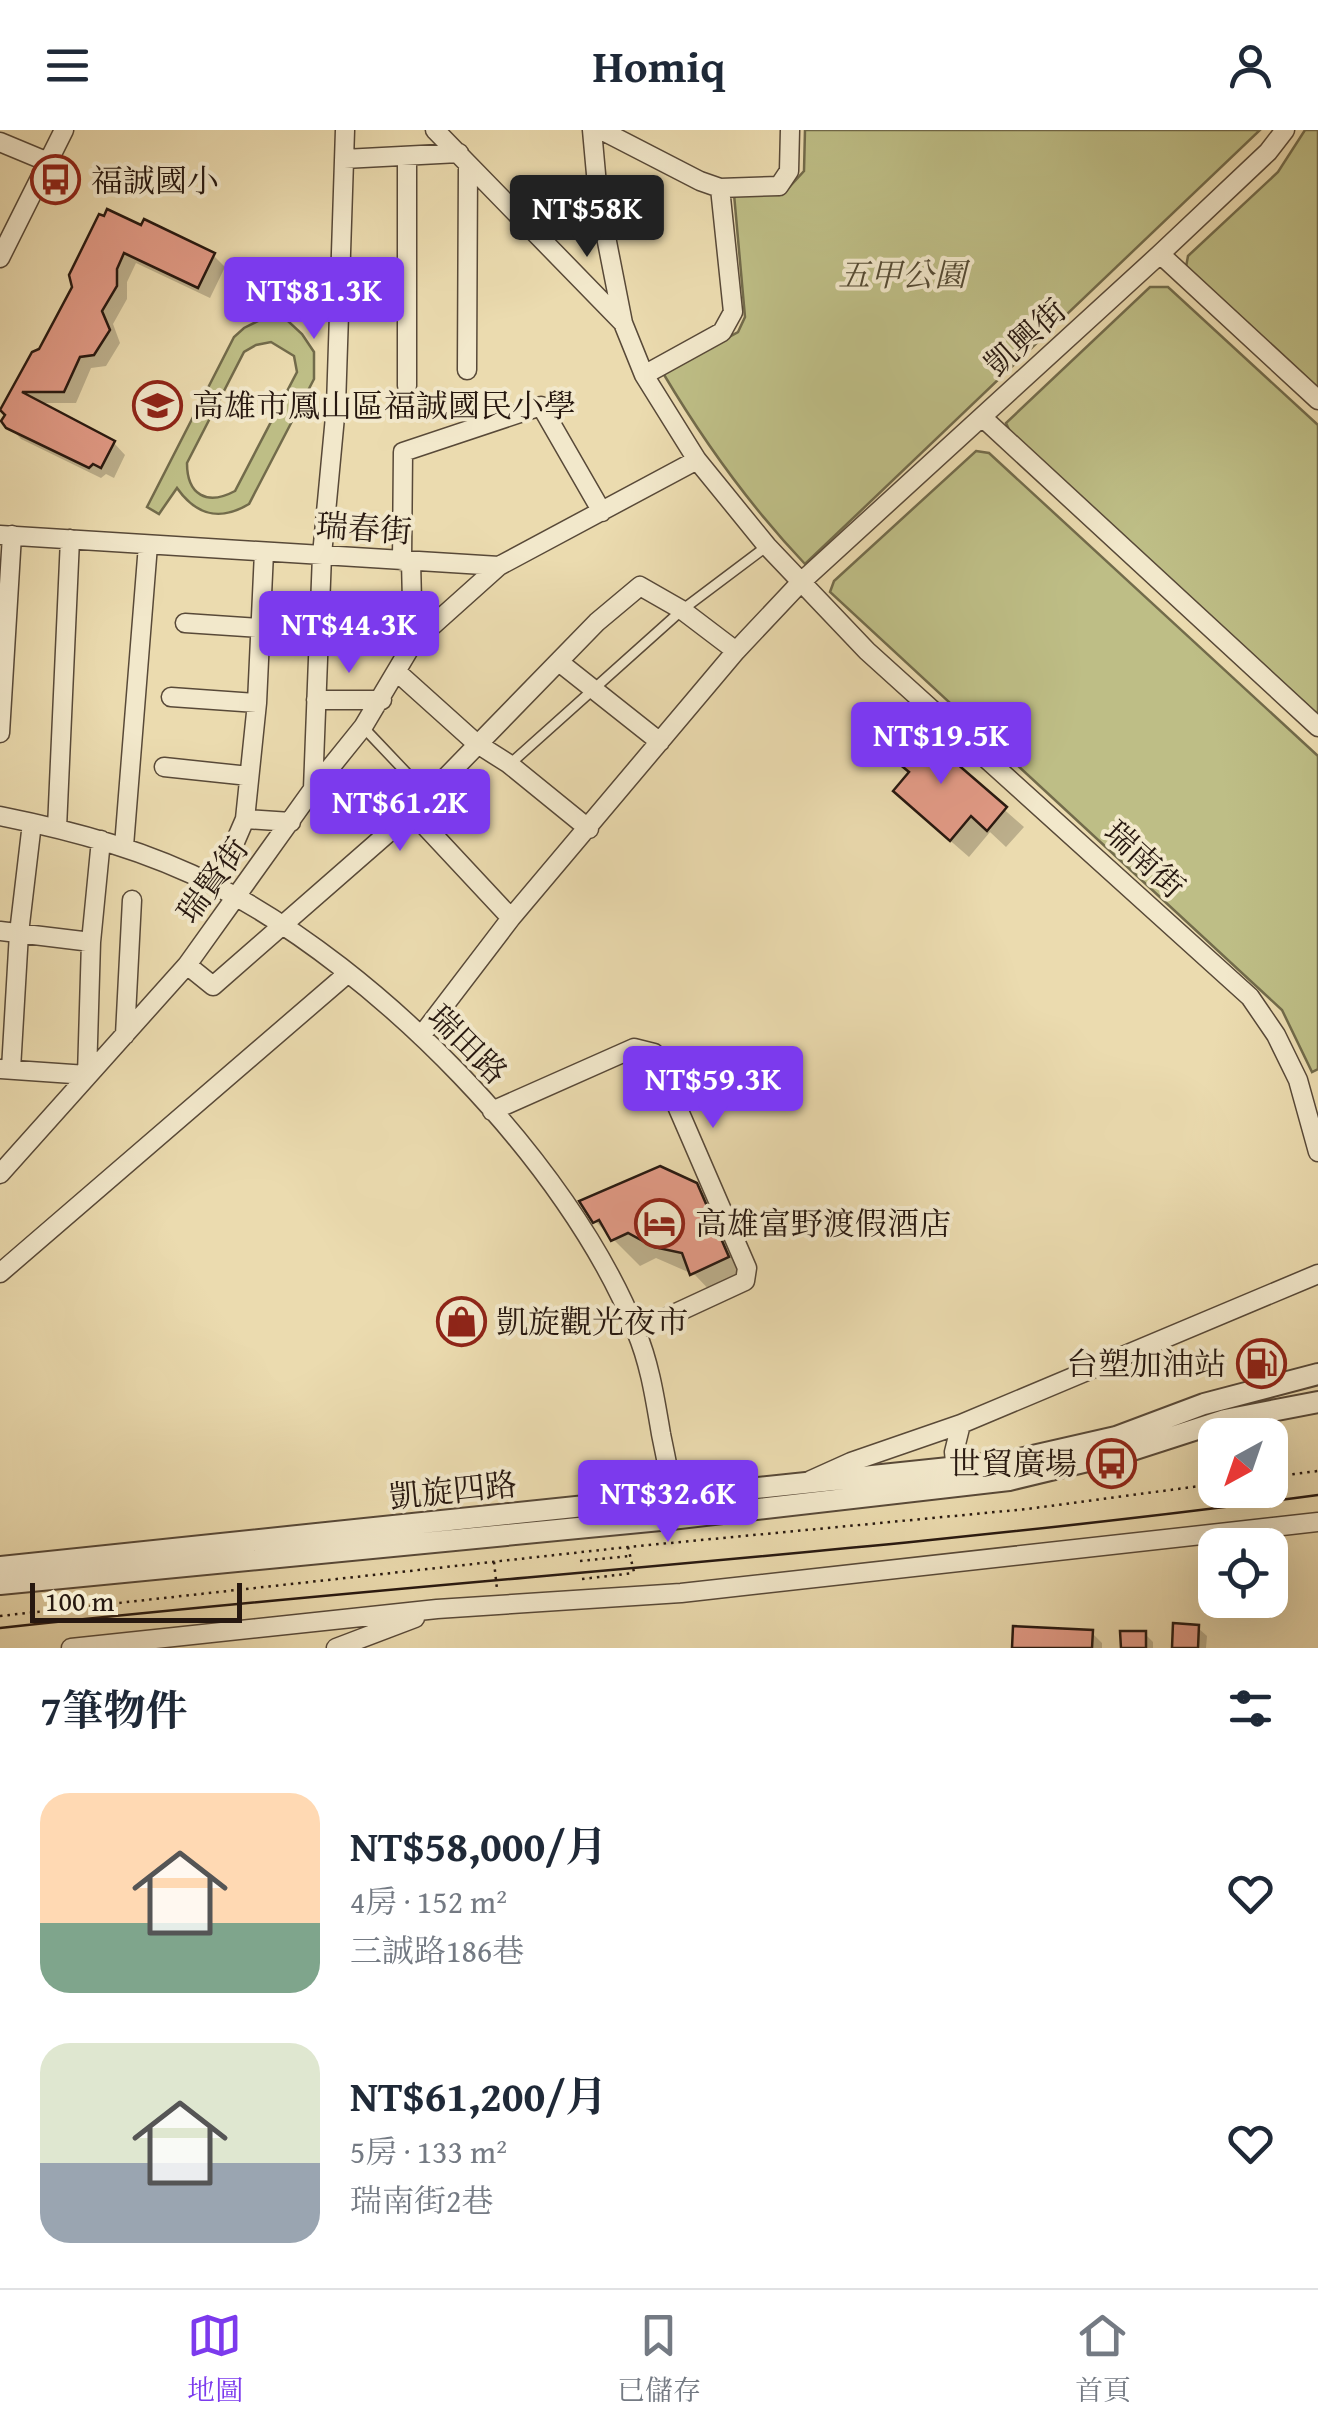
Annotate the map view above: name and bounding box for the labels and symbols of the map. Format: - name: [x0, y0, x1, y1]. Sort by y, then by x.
- bus stop icon: 福誠國小: [30, 154, 82, 206]
- place label: 福誠國小: [91, 157, 219, 204]
- pin: NT$58K: [506, 175, 668, 260]
- park label: 五甲公園: [838, 251, 971, 298]
- pin: NT$81.3K: [211, 257, 417, 342]
- street label: 凱興街: [974, 287, 1076, 387]
- school or university icon: 高雄市鳳山區福誠國民小學: [131, 379, 183, 431]
- place label: 高雄市鳳山區福誠國民小學: [192, 382, 576, 429]
- street label: 瑞春街: [314, 501, 414, 555]
- pin: NT$44.3K: [246, 591, 452, 676]
- pin: NT$19.5K: [838, 702, 1044, 787]
- pin: NT$61.2K: [297, 769, 503, 854]
- street label: 瑞南街: [1094, 809, 1196, 909]
- street label: 瑞賢街: [165, 827, 259, 933]
- street label: 瑞田路: [417, 993, 519, 1095]
- pin: NT$59.3K: [610, 1046, 816, 1131]
- hotel icon: 高雄富野渡假酒店: [634, 1197, 686, 1249]
- place label: 高雄富野渡假酒店: [695, 1200, 951, 1247]
- shop icon: 凱旋觀光夜市: [435, 1295, 487, 1347]
- place label: 凱旋觀光夜市: [496, 1298, 688, 1345]
- fuel station icon: 台塑加油站: [1235, 1337, 1287, 1389]
- place label: 台塑加油站: [1066, 1340, 1226, 1387]
- north arrow: [1198, 1418, 1288, 1508]
- bus stop icon: 世貿廣場: [1086, 1437, 1138, 1489]
- place label: 世貿廣場: [949, 1440, 1077, 1487]
- street label: 凱旋四路: [387, 1460, 519, 1520]
- pin: NT$32.6K: [565, 1460, 771, 1545]
- scale bar: [30, 1578, 242, 1622]

